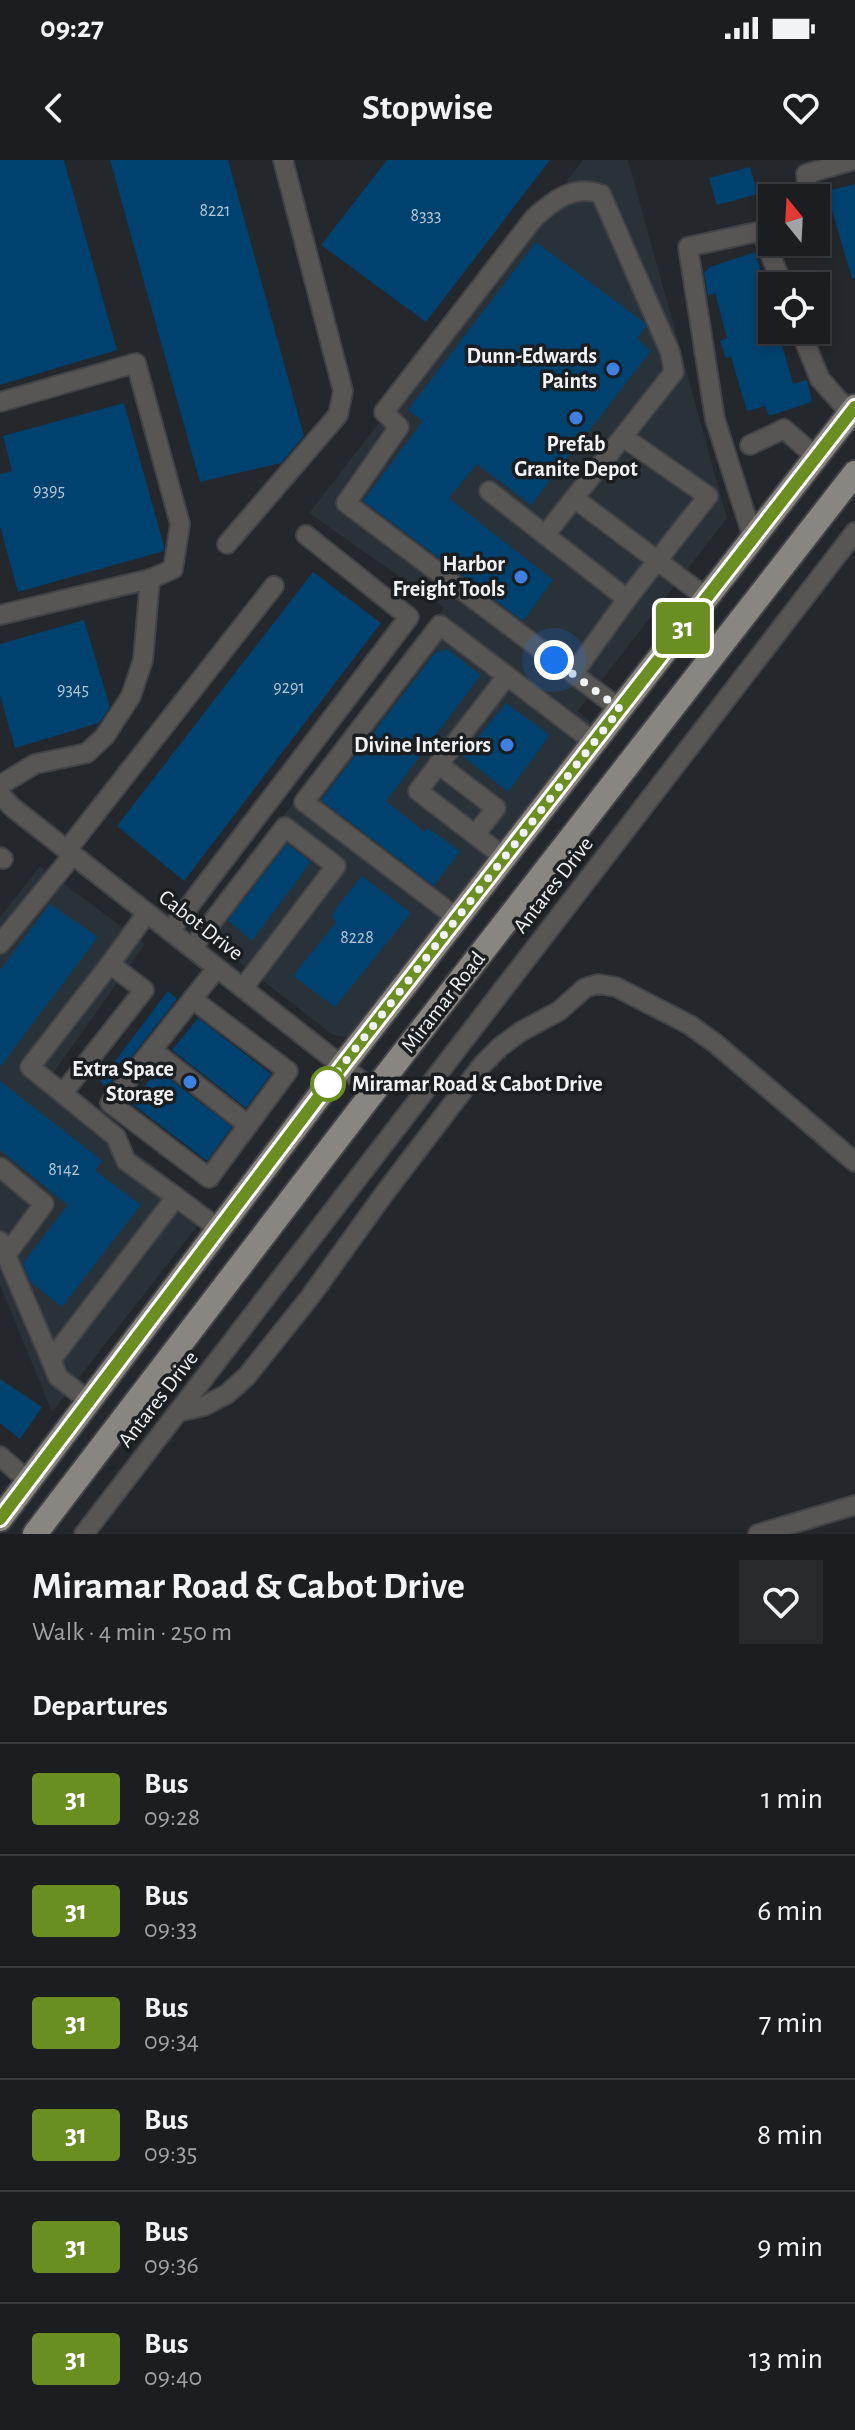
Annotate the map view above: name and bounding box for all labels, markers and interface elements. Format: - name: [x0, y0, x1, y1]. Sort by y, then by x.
- text: 09:27: [40, 13, 104, 43]
- icon: back: [32, 86, 76, 130]
- icon: heart: [779, 86, 823, 130]
- text: Stopwise: [362, 90, 493, 126]
- north arrow: [758, 184, 830, 256]
- map controls: [758, 184, 830, 344]
- house number: 8221: [199, 202, 231, 220]
- house number: 8333: [411, 207, 441, 225]
- button: locate: [758, 272, 830, 344]
- place label: Dunn-Edwards Paints: [466, 345, 597, 392]
- marker: Dunn-Edwards Paints: [604, 360, 622, 378]
- marker: Prefab Granite Depot: [567, 409, 585, 427]
- place label: Prefab Granite Depot: [514, 433, 638, 480]
- house number: 9395: [33, 482, 65, 500]
- place label: Harbor Freight Tools: [393, 553, 505, 600]
- marker: Harbor Freight Tools: [512, 568, 530, 586]
- line badge: 31: [647, 602, 719, 654]
- text: 31: [672, 614, 694, 642]
- your location: [534, 640, 574, 680]
- house number: 9291: [273, 679, 305, 697]
- house number: 9345: [57, 681, 89, 699]
- place label: Divine Interiors: [354, 734, 491, 756]
- marker: Divine Interiors: [498, 736, 516, 754]
- street label: Antares Drive: [509, 833, 597, 937]
- street label: Cabot Drive: [155, 886, 247, 964]
- house number: 8228: [340, 929, 374, 947]
- street label: Miramar Road: [397, 947, 489, 1057]
- place label: Extra Space Storage: [72, 1058, 174, 1105]
- marker: Miramar Road & Cabot Drive: [311, 1067, 345, 1101]
- marker: Extra Space Storage: [181, 1073, 199, 1091]
- place label: Miramar Road & Cabot Drive: [352, 1073, 603, 1095]
- house number: 8142: [48, 1161, 80, 1179]
- street label: Antares Drive: [114, 1347, 202, 1451]
- button: heart: [739, 1560, 823, 1644]
- text: Miramar Road & Cabot Drive: [32, 1568, 465, 1606]
- text: Walk · 4 min · 250 m: [32, 1619, 232, 1645]
- text: Departures: [32, 1691, 168, 1721]
- text: Bus: [144, 1769, 189, 1799]
- text: 1 min: [761, 1784, 823, 1814]
- text: 31: [65, 1785, 87, 1813]
- text: 09:28: [144, 1804, 200, 1830]
- text: Bus: [144, 1881, 189, 1911]
- text: 6 min: [757, 1896, 823, 1926]
- text: 31: [65, 1897, 87, 1925]
- text: 09:33: [144, 1916, 197, 1942]
- text: Bus: [144, 1993, 189, 2023]
- text: 7 min: [759, 2008, 823, 2038]
- text: 31: [65, 2009, 87, 2037]
- text: 09:34: [144, 2028, 199, 2054]
- text: Bus: [144, 2105, 189, 2135]
- text: 8 min: [757, 2120, 823, 2150]
- text: 31: [65, 2121, 87, 2149]
- text: 09:35: [144, 2140, 197, 2166]
- text: Bus: [144, 2217, 189, 2247]
- text: 9 min: [757, 2232, 823, 2262]
- text: 31: [65, 2233, 87, 2261]
- text: 09:36: [144, 2252, 199, 2278]
- text: Bus: [144, 2329, 189, 2359]
- text: 13 min: [749, 2344, 823, 2374]
- text: 31: [65, 2345, 87, 2373]
- text: 09:40: [144, 2364, 202, 2390]

